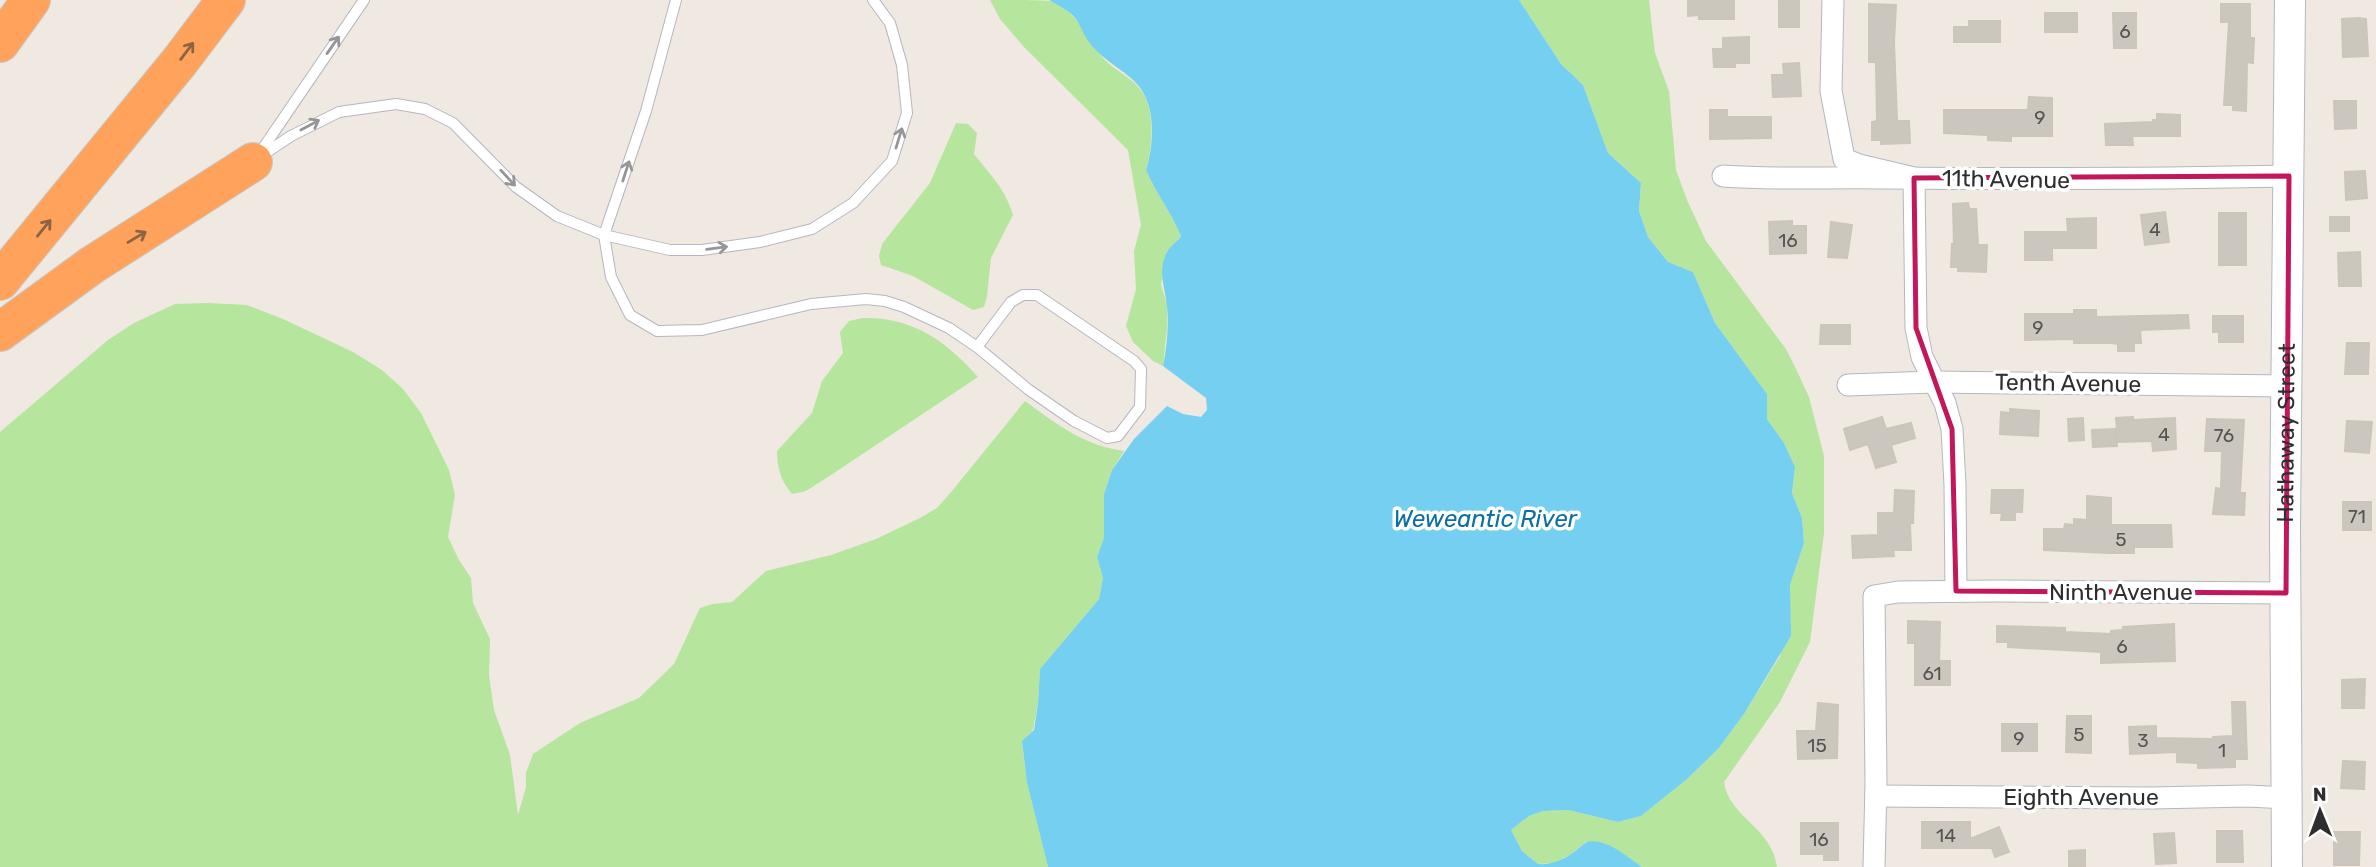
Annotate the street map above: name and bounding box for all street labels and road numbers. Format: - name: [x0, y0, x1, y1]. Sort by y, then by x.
- street label: 11th Avenue: [1942, 164, 2070, 194]
- street label: Hathaway Street: [2271, 343, 2301, 523]
- street label: Tenth Avenue: [1995, 368, 2141, 398]
- street label: Ninth Avenue: [2049, 578, 2193, 606]
- street label: Eighth Avenue: [2003, 783, 2159, 811]

